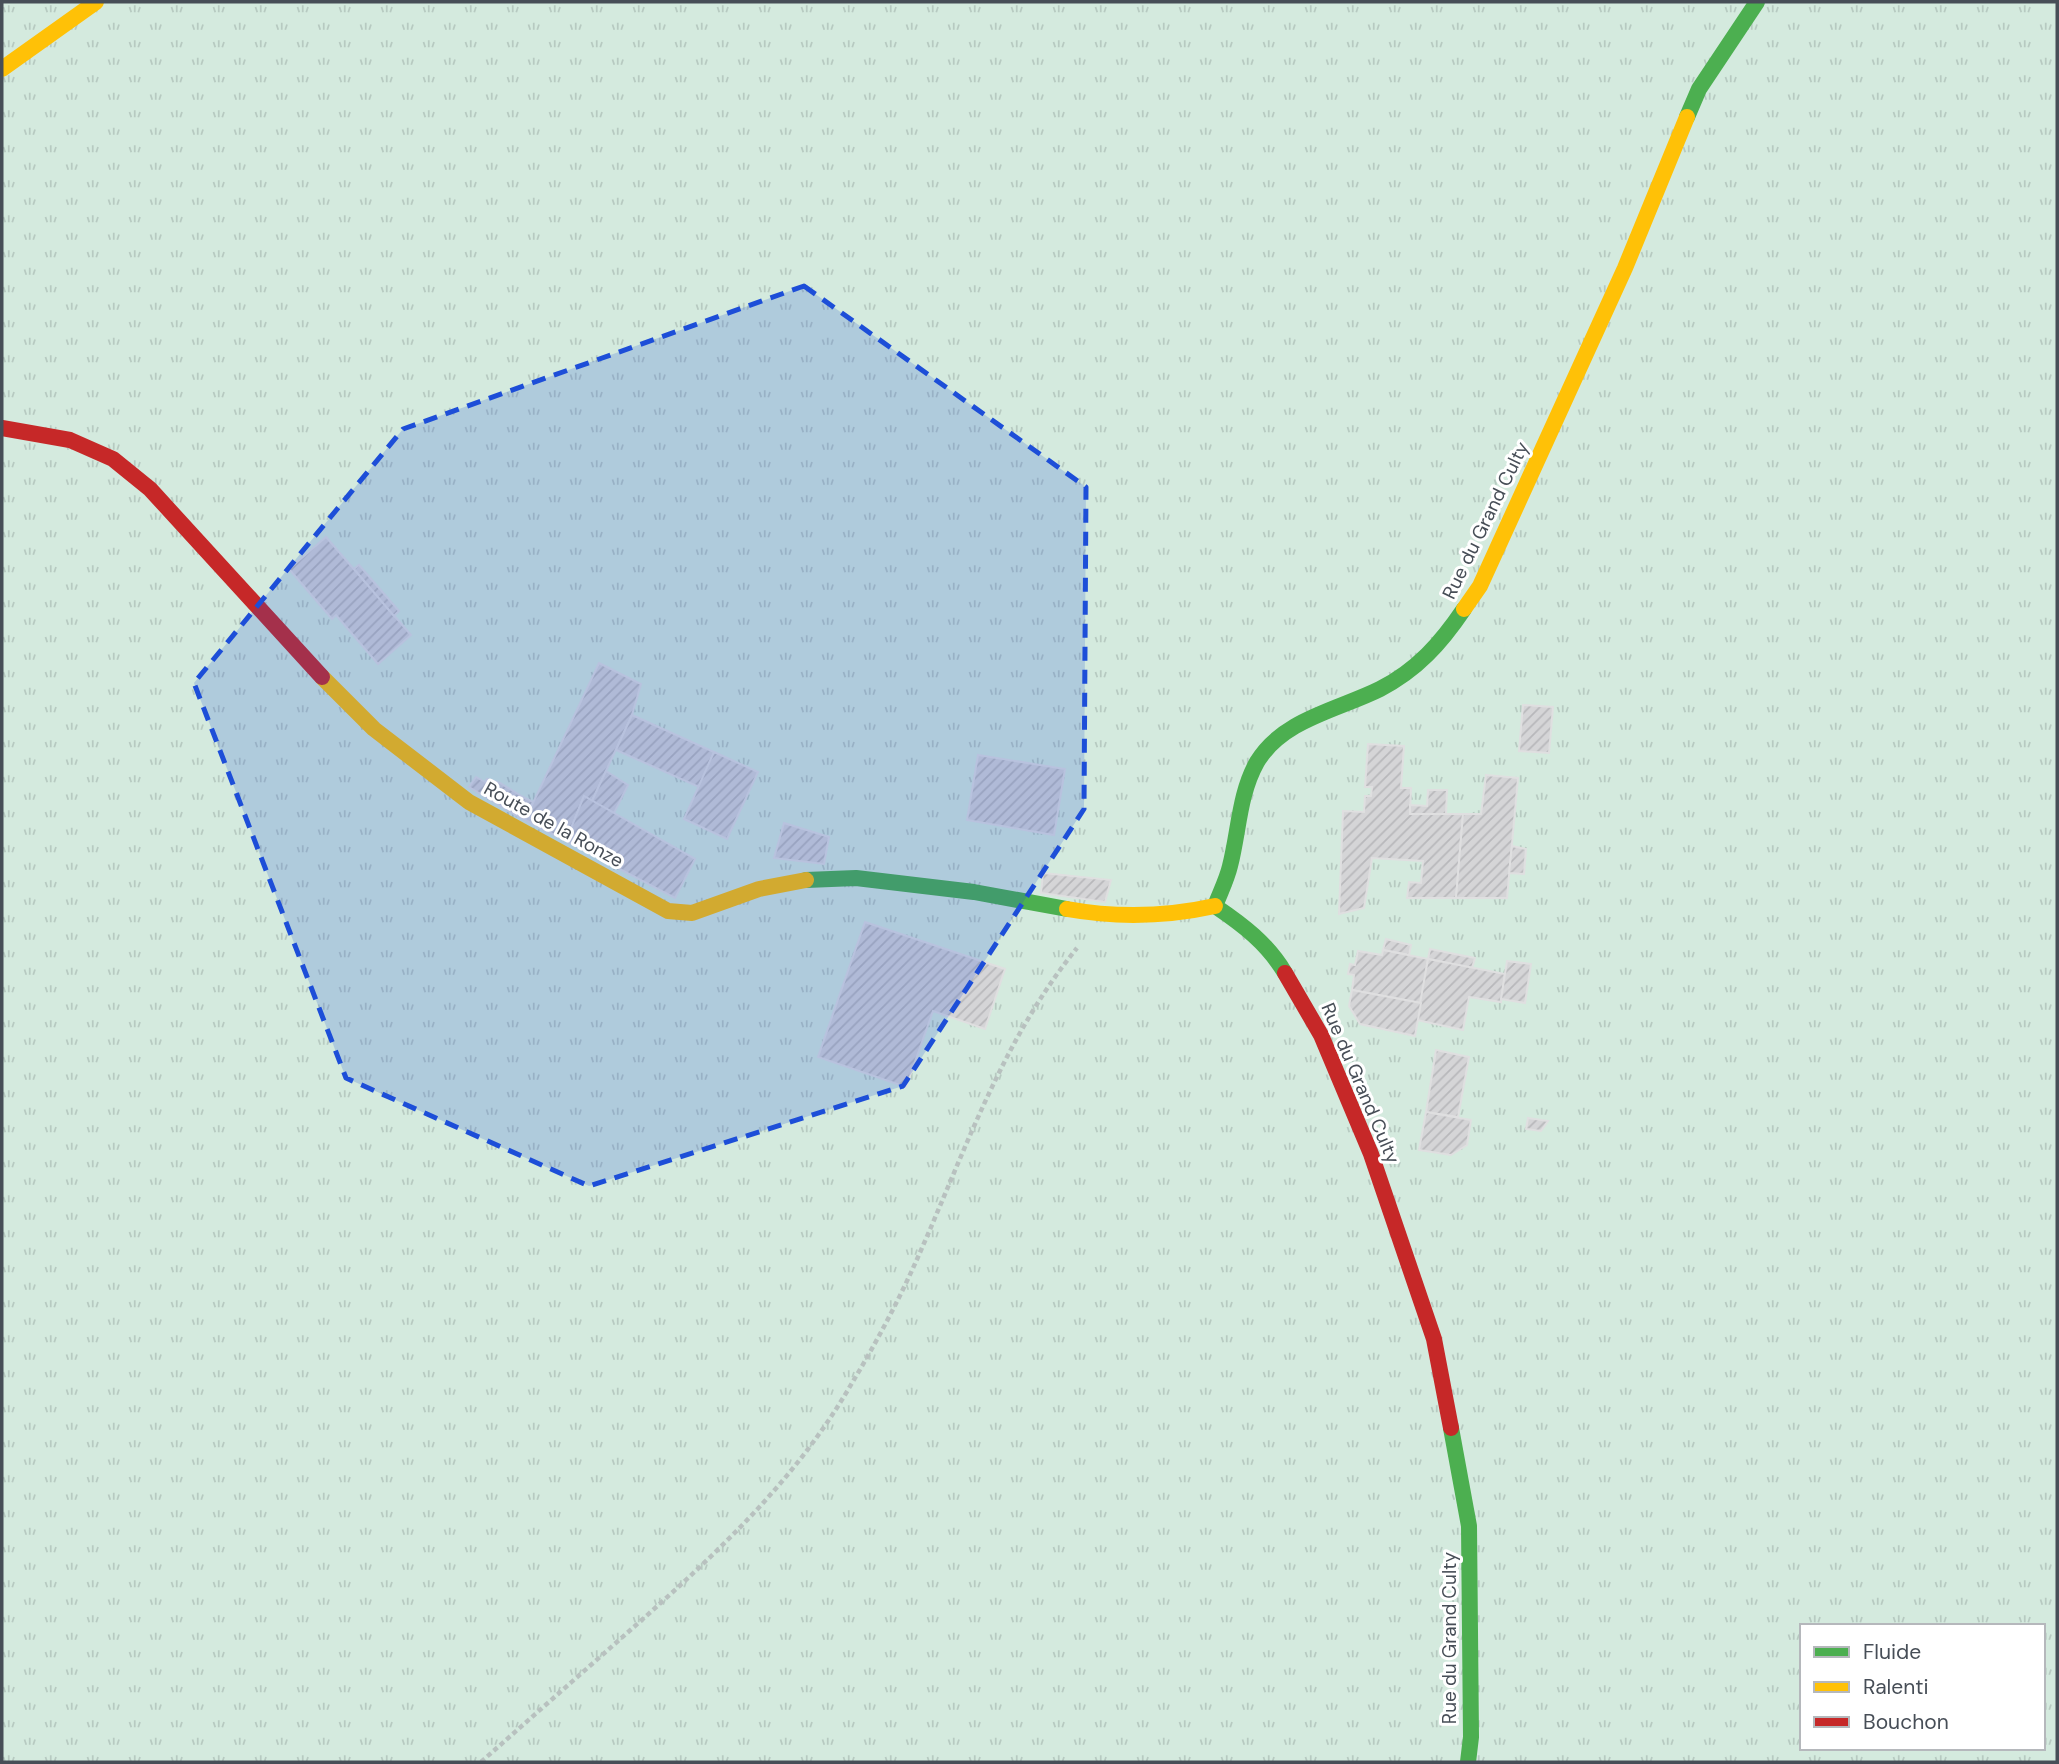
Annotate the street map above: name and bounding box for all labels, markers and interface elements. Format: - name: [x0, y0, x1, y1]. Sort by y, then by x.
- street label: Rue du Grand Culty: [1436, 437, 1535, 603]
- street label: Route de la Ronze: [480, 776, 628, 873]
- street label: Rue du Grand Culty: [1315, 999, 1406, 1168]
- street label: Rue du Grand Culty: [1437, 1551, 1462, 1724]
- legend: [1800, 1624, 2045, 1750]
- text: Fluide: [1863, 1638, 1921, 1666]
- text: Ralenti: [1863, 1673, 1929, 1701]
- text: Bouchon: [1863, 1708, 1949, 1736]

